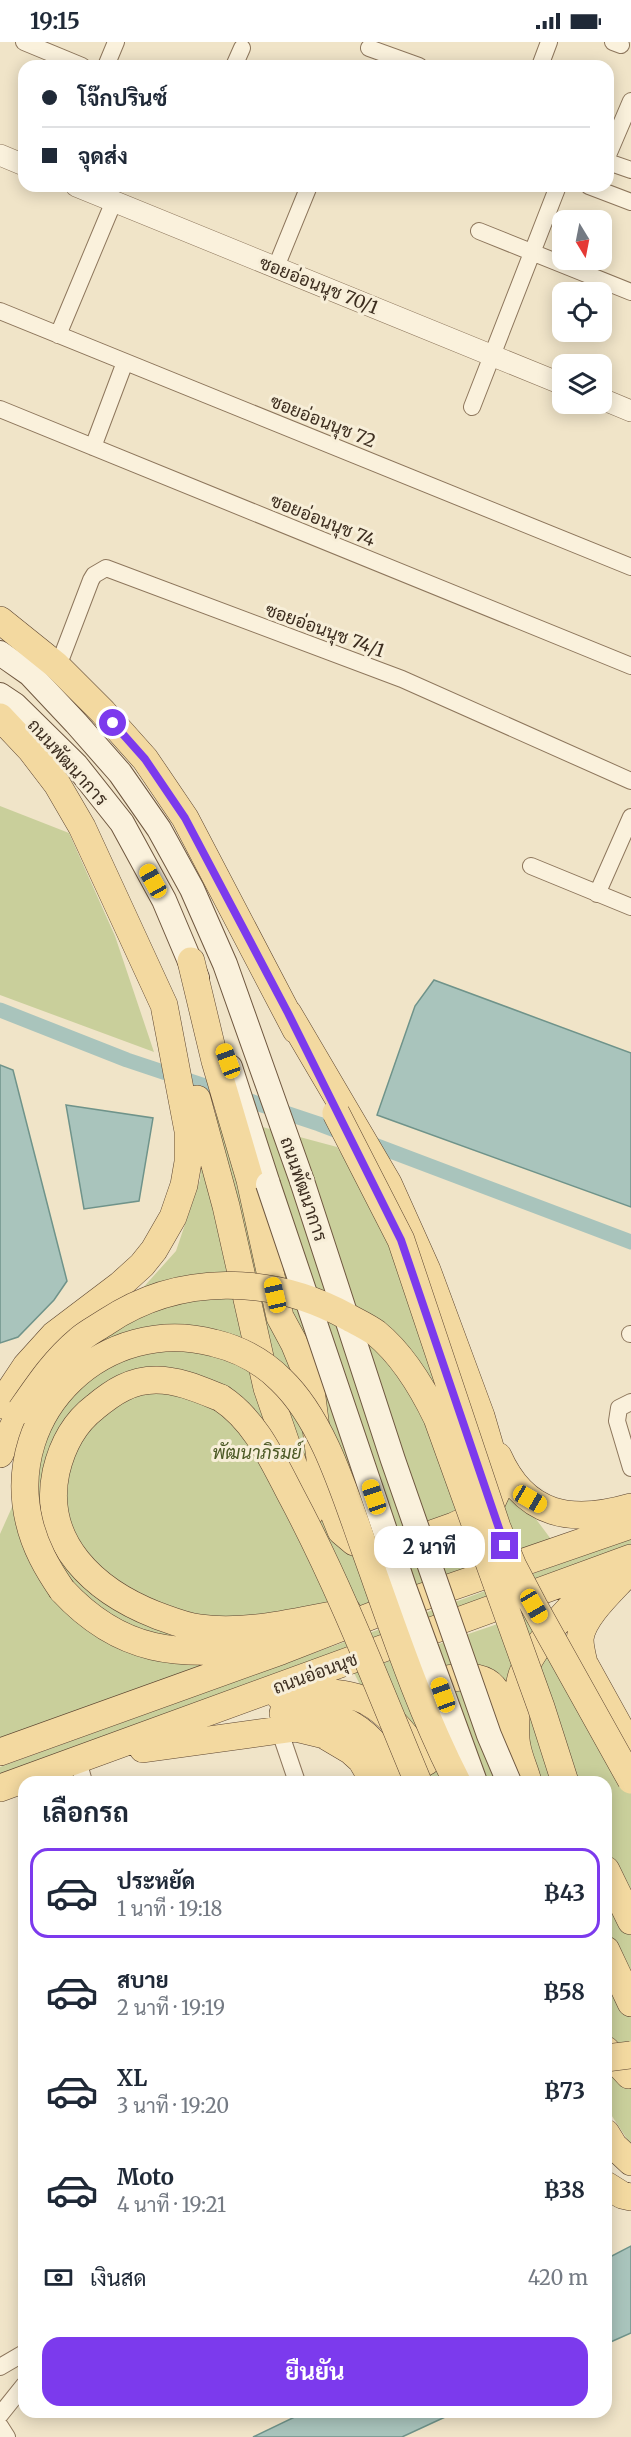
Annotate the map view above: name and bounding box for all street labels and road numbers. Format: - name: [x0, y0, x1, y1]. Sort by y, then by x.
- street label: ซอยอ่อนนุช 70/1: [256, 251, 382, 320]
- street label: ซอยอ่อนนุช 72: [266, 389, 379, 454]
- street label: ซอยอ่อนนุช 74: [267, 489, 379, 552]
- street label: ซอยอ่อนนุช 74/1: [262, 598, 388, 663]
- street label: ถนนพัฒนาการ: [23, 714, 113, 811]
- street label: ถนนพัฒนาการ: [275, 1134, 333, 1245]
- street label: ถนนอ่อนนุช: [270, 1647, 361, 1700]

